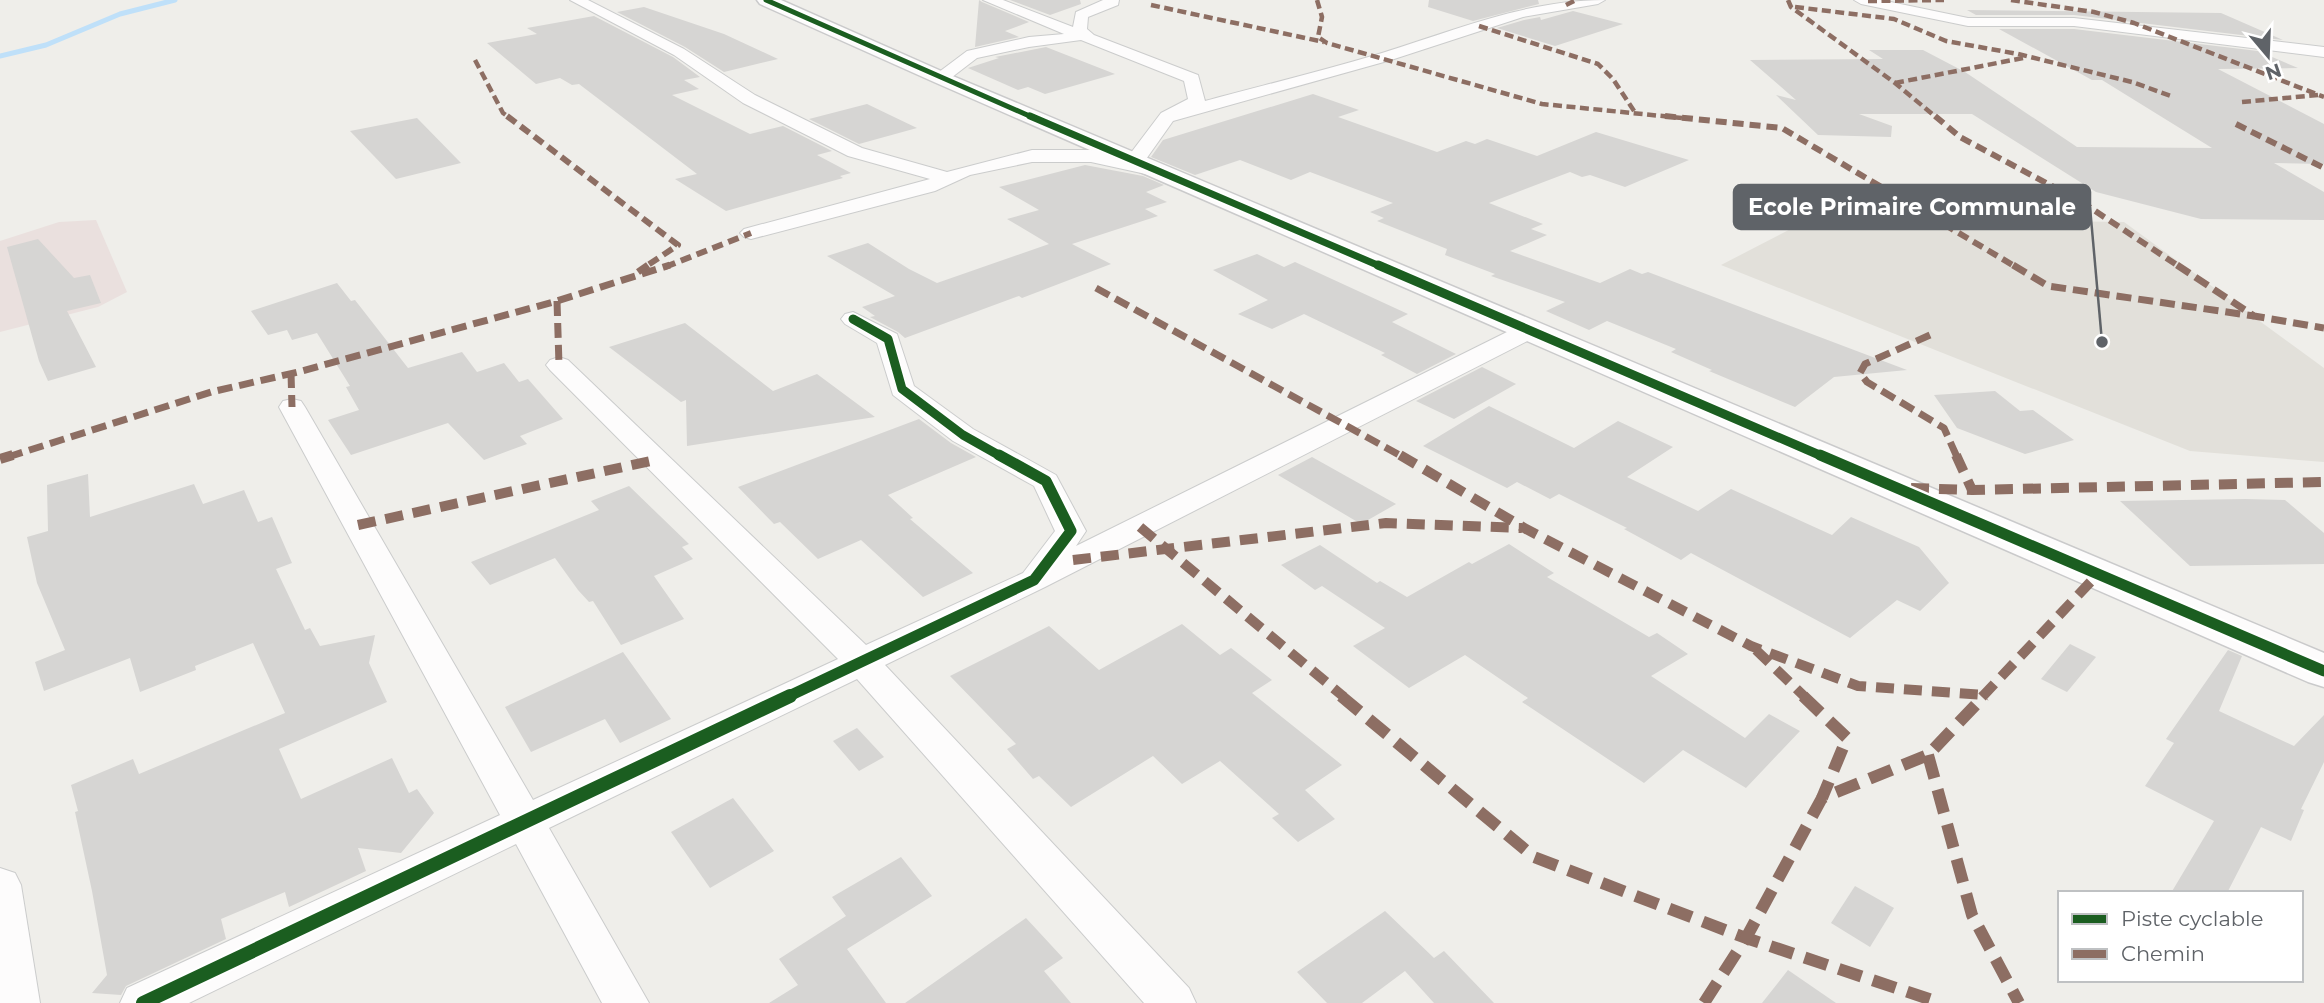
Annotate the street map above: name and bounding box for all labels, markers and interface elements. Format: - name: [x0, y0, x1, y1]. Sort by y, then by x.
- north arrow: [2233, 21, 2303, 91]
- text: N: [2262, 58, 2284, 85]
- callout: Ecole Primaire Communale: [1734, 185, 2090, 229]
- text: Ecole Primaire Communale: [1748, 193, 2076, 221]
- legend: [2058, 891, 2303, 982]
- text: Piste cyclable: [2121, 906, 2263, 931]
- text: Chemin: [2121, 941, 2205, 966]

